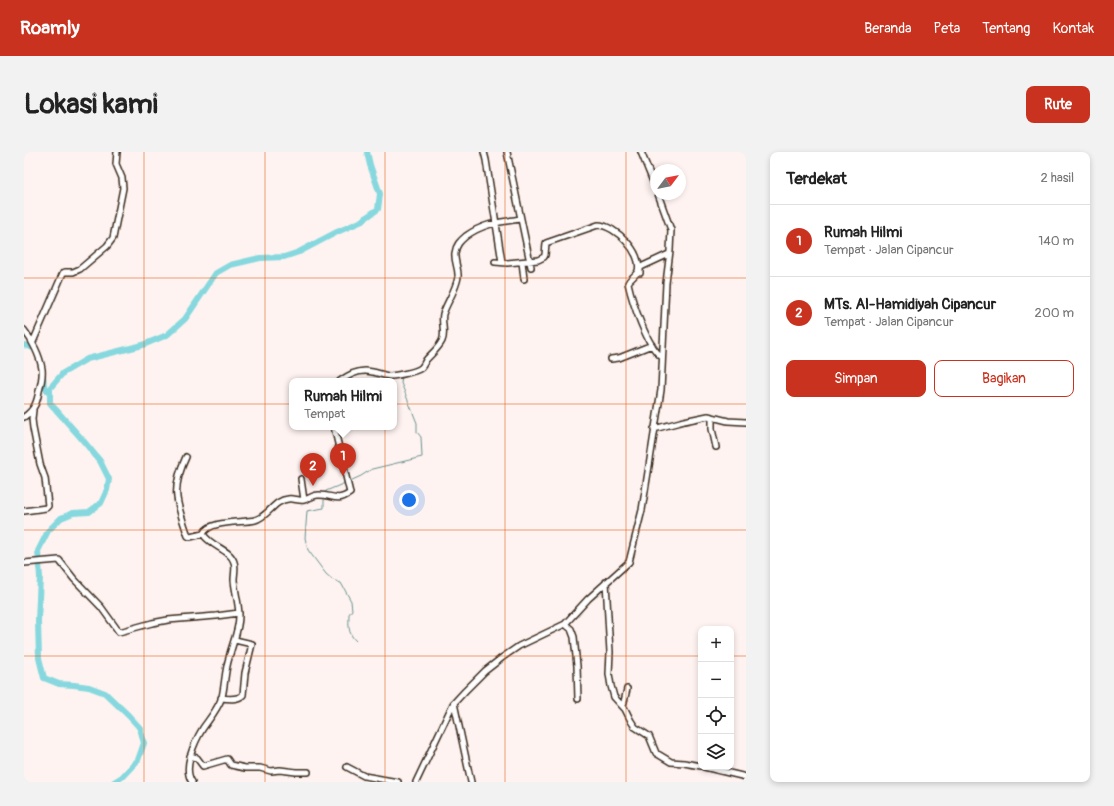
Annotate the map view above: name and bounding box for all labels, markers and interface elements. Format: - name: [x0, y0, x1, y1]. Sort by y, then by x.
- text: Roamly: [20, 16, 80, 40]
- text: Beranda: [864, 20, 912, 37]
- text: Peta: [934, 20, 960, 37]
- text: Tentang: [982, 20, 1030, 37]
- text: Kontak: [1052, 20, 1094, 37]
- button: Rute: [1026, 86, 1090, 123]
- text: Lokasi kami: [24, 87, 158, 122]
- north arrow: [650, 164, 686, 200]
- text: Terdekat: [786, 168, 847, 189]
- text: 2 hasil: [1041, 170, 1074, 186]
- text: Rumah Hilmi: [824, 223, 902, 242]
- text: 1: [796, 233, 802, 249]
- text: 140 m: [1038, 233, 1074, 249]
- text: Tempat · Jalan Cipancur: [824, 242, 954, 258]
- text: MTs. Al-Hamidiyah Cipancur: [824, 295, 996, 314]
- text: 2: [795, 305, 803, 321]
- text: 200 m: [1035, 305, 1074, 321]
- text: Tempat · Jalan Cipancur: [824, 314, 954, 330]
- button: Simpan: [786, 360, 926, 397]
- button: Bagikan: [934, 360, 1074, 397]
- popup: [289, 378, 397, 430]
- text: Rumah Hilmi: [304, 387, 382, 406]
- text: Tempat: [304, 406, 345, 422]
- pin: 1: [330, 443, 356, 476]
- pin: 2: [300, 453, 326, 486]
- your location: [399, 490, 419, 510]
- map controls: [698, 626, 734, 770]
- button: +: [698, 626, 734, 662]
- button: −: [698, 662, 734, 698]
- button: locate: [698, 698, 734, 734]
- button: layers: [698, 734, 734, 770]

